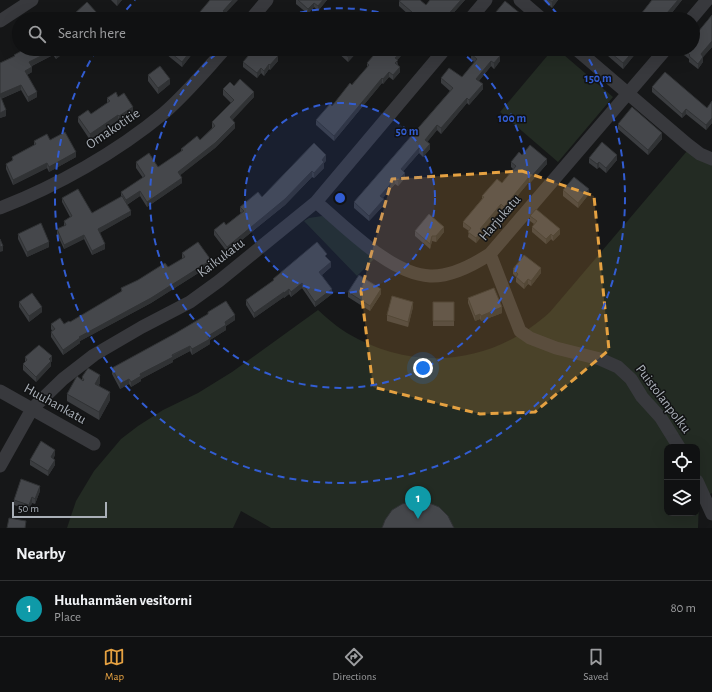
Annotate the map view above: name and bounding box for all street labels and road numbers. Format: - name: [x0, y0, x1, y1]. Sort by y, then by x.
- street label: Omakotitie: [83, 106, 143, 152]
- street label: Harjukatu: [477, 193, 523, 243]
- street label: Kaikukatu: [195, 236, 247, 280]
- street label: Puistolanpolku: [633, 362, 693, 436]
- street label: Huuhankatu: [22, 381, 88, 427]

